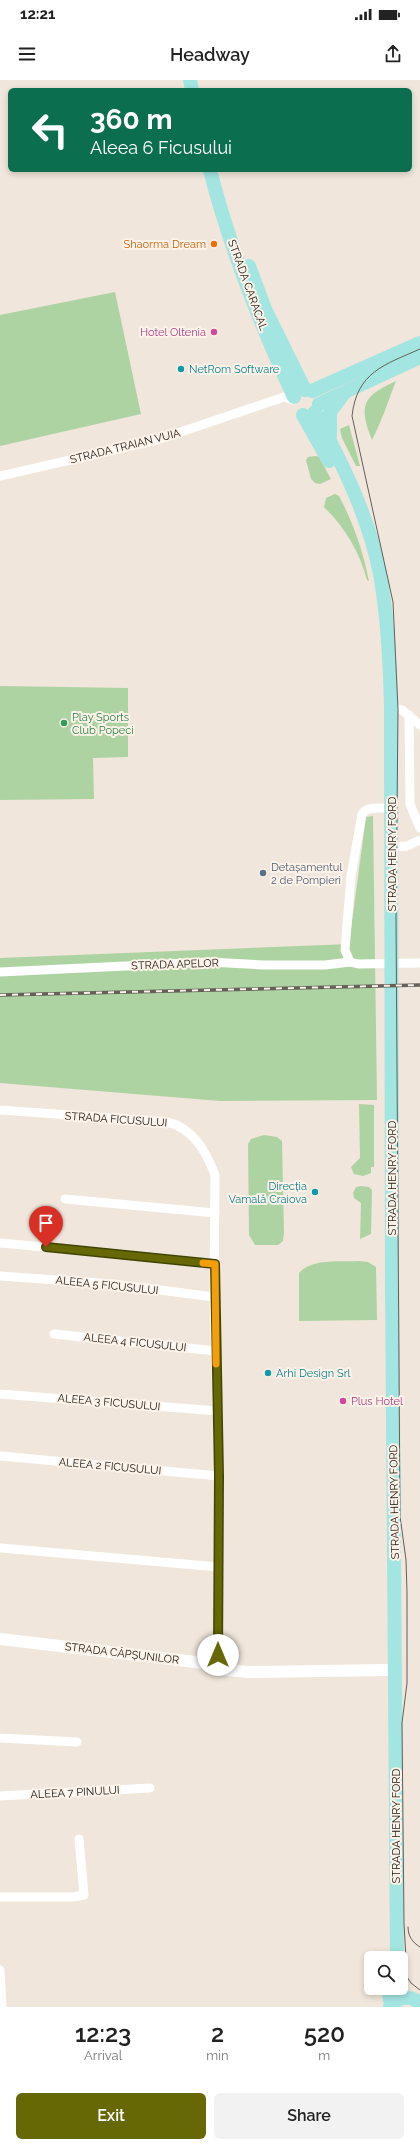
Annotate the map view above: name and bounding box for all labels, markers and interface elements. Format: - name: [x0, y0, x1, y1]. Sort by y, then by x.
- text: 12:21: [20, 5, 55, 23]
- icon: menu: [16, 43, 38, 65]
- icon: share: [382, 43, 404, 65]
- text: Headway: [170, 44, 250, 65]
- text: 360 m: [90, 103, 173, 136]
- icon: left: [24, 104, 76, 156]
- text: Aleea 6 Ficusului: [90, 137, 232, 158]
- place label: Shaorma Dream: [123, 238, 206, 251]
- street label: STRADA CARACAL: [225, 238, 270, 333]
- marker: Shaorma Dream: [209, 239, 219, 249]
- place label: Hotel Oltenia: [140, 326, 206, 339]
- marker: Hotel Oltenia: [209, 327, 219, 337]
- place label: NetRom Software: [189, 363, 280, 376]
- marker: NetRom Software: [176, 364, 186, 374]
- street label: STRADA TRAIAN VUIA: [69, 426, 182, 467]
- place label: Play Sports Club Popeci: [72, 711, 134, 737]
- marker: Play Sports Club Popeci: [59, 718, 69, 728]
- street label: STRADA HENRY FORD: [386, 796, 399, 911]
- place label: Detașamentul 2 de Pompieri: [271, 861, 342, 887]
- marker: Detașamentul 2 de Pompieri: [258, 868, 268, 878]
- street label: STRADA APELOR: [131, 956, 219, 973]
- street label: STRADA FICUSULUI: [64, 1109, 168, 1130]
- street label: STRADA HENRY FORD: [386, 1120, 399, 1235]
- place label: Direcția Vamală Craiova: [228, 1180, 307, 1206]
- marker: Direcția Vamală Craiova: [310, 1187, 320, 1197]
- pin: [29, 1206, 63, 1247]
- icon: arrive: [35, 1212, 57, 1234]
- street label: ALEEA 5 FICUSULUI: [55, 1274, 159, 1297]
- street label: ALEEA 4 FICUSULUI: [83, 1331, 187, 1354]
- place label: Arhi Design Srl: [276, 1367, 351, 1380]
- marker: Arhi Design Srl: [263, 1368, 273, 1378]
- street label: ALEEA 3 FICUSULUI: [57, 1392, 161, 1413]
- place label: Plus Hotel: [351, 1395, 403, 1408]
- marker: Plus Hotel: [338, 1396, 348, 1406]
- street label: STRADA HENRY FORD: [387, 1444, 402, 1560]
- street label: ALEEA 2 FICUSULUI: [58, 1456, 162, 1477]
- position arrow: [197, 1634, 239, 1676]
- street label: STRADA CĂPȘUNILOR: [64, 1639, 180, 1667]
- street label: STRADA HENRY FORD: [390, 1768, 403, 1883]
- street label: ALEEA 7 PINULUI: [30, 1784, 120, 1801]
- map controls: [364, 1951, 408, 1995]
- button: search: [364, 1951, 408, 1995]
- text: 12:23: [75, 2019, 131, 2048]
- text: 2: [211, 2019, 224, 2048]
- text: 520: [304, 2019, 345, 2048]
- text: Arrival: [84, 2048, 122, 2063]
- text: min: [206, 2048, 229, 2063]
- text: m: [318, 2048, 330, 2063]
- button: Exit: [16, 2093, 206, 2139]
- button: Share: [214, 2093, 404, 2139]

